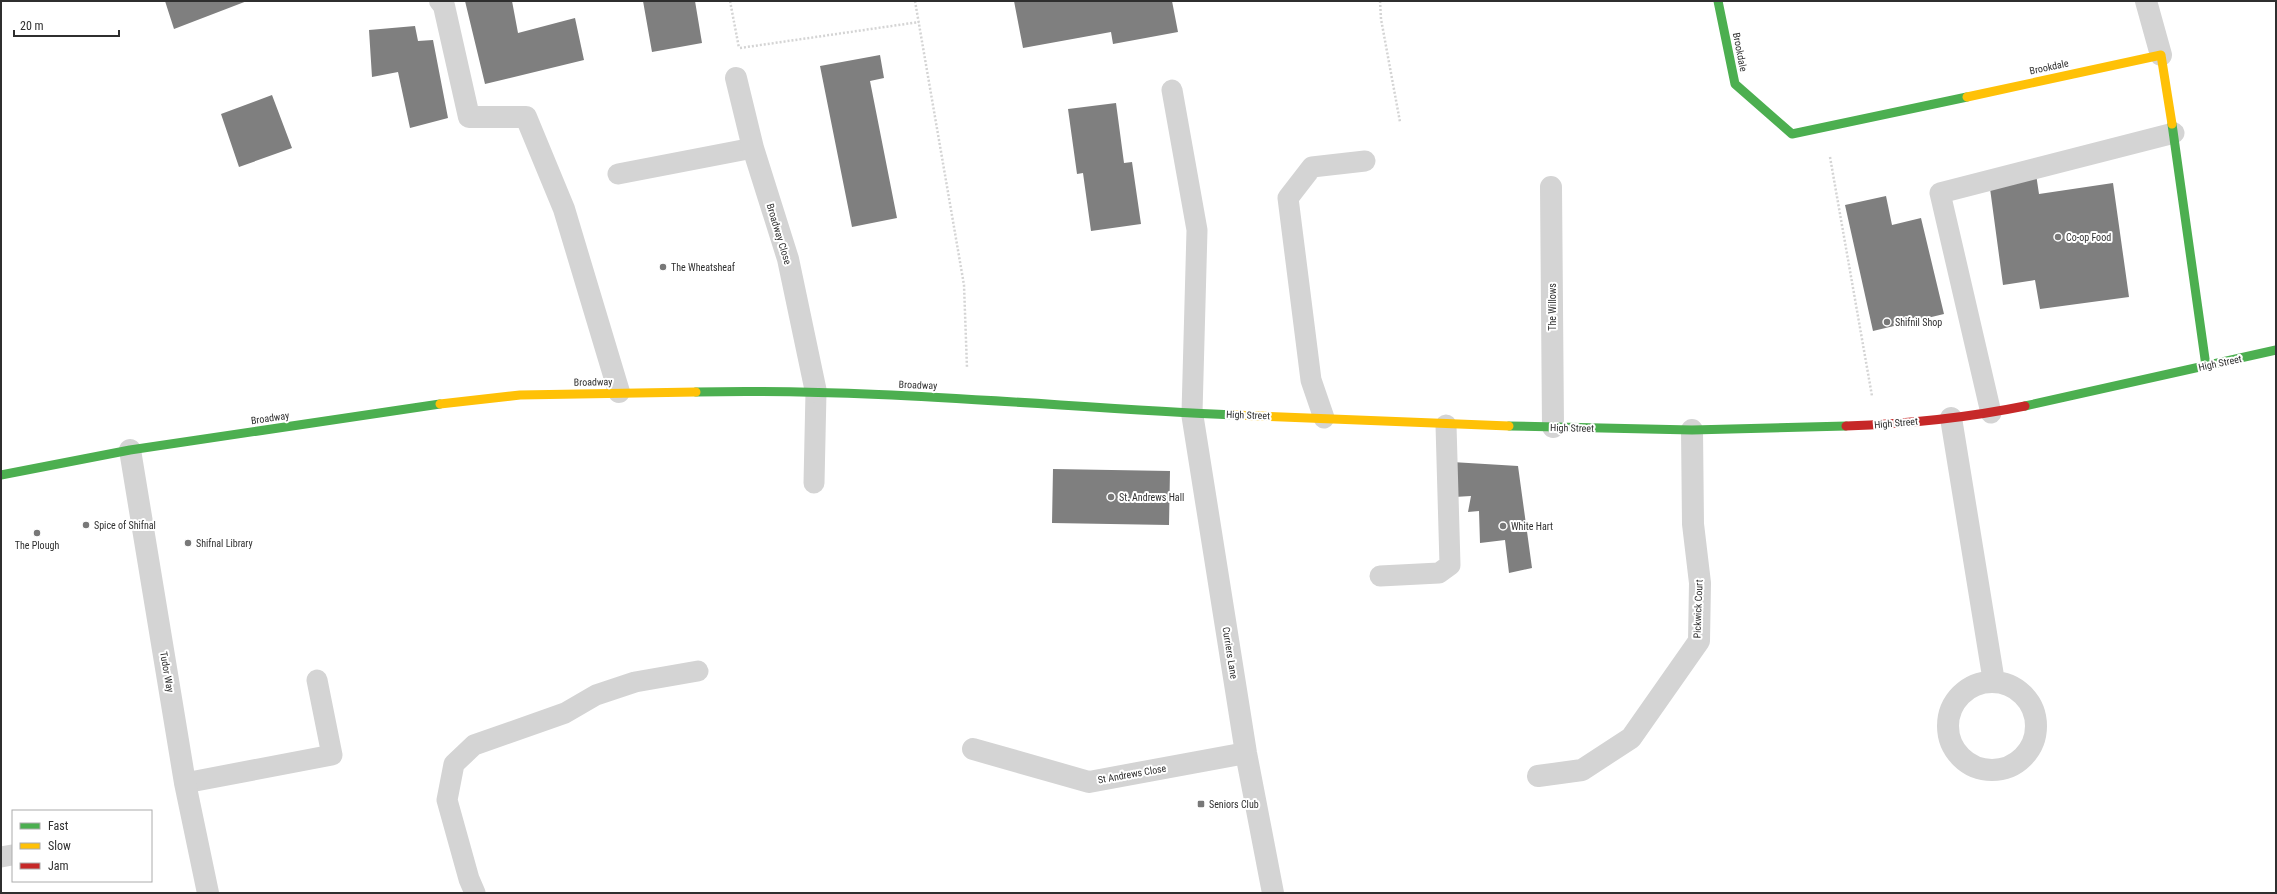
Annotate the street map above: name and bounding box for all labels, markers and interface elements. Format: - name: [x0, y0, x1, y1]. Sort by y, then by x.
- scale bar: [14, 12, 119, 38]
- text: 20 m: [20, 19, 44, 33]
- street label: Brookdale: [1731, 32, 1749, 73]
- street label: Brookdale: [2028, 57, 2070, 76]
- street label: Broadway Close: [765, 202, 794, 266]
- marker: Co-op Food: [2053, 232, 2063, 242]
- place label: Co-op Food: [2066, 232, 2111, 243]
- marker: The Wheatsheaf: [658, 262, 668, 272]
- place label: The Wheatsheaf: [671, 262, 736, 273]
- street label: The Willows: [1547, 283, 1558, 331]
- marker: Shifnil Shop: [1882, 317, 1892, 327]
- place label: Shifnil Shop: [1895, 317, 1942, 328]
- street label: High Street: [2197, 353, 2243, 373]
- street label: Broadway: [574, 376, 612, 388]
- street label: Broadway: [899, 379, 937, 391]
- street label: High Street: [1226, 409, 1270, 421]
- street label: Broadway: [250, 410, 290, 426]
- street label: High Street: [1874, 416, 1918, 430]
- street label: High Street: [1550, 422, 1594, 434]
- marker: St. Andrews Hall: [1106, 492, 1116, 502]
- place label: St. Andrews Hall: [1119, 492, 1184, 503]
- marker: Spice of Shifnal: [81, 520, 91, 530]
- place label: Spice of Shifnal: [94, 520, 156, 531]
- marker: White Hart: [1498, 521, 1508, 531]
- place label: White Hart: [1511, 521, 1553, 532]
- marker: The Plough: [32, 528, 42, 538]
- marker: Shifnal Library: [183, 538, 193, 548]
- place label: Shifnal Library: [196, 538, 253, 549]
- place label: The Plough: [15, 540, 59, 551]
- street label: Pickwick Court: [1691, 579, 1705, 639]
- street label: Curriers Lane: [1220, 626, 1240, 680]
- street label: Tudor Way: [158, 651, 176, 693]
- street label: St Andrews Close: [1097, 763, 1167, 785]
- marker: Seniors Club: [1196, 799, 1206, 809]
- place label: Seniors Club: [1209, 799, 1259, 810]
- legend: [12, 810, 152, 882]
- text: Fast: [48, 819, 69, 833]
- text: Slow: [48, 839, 71, 853]
- text: Jam: [48, 859, 69, 873]

